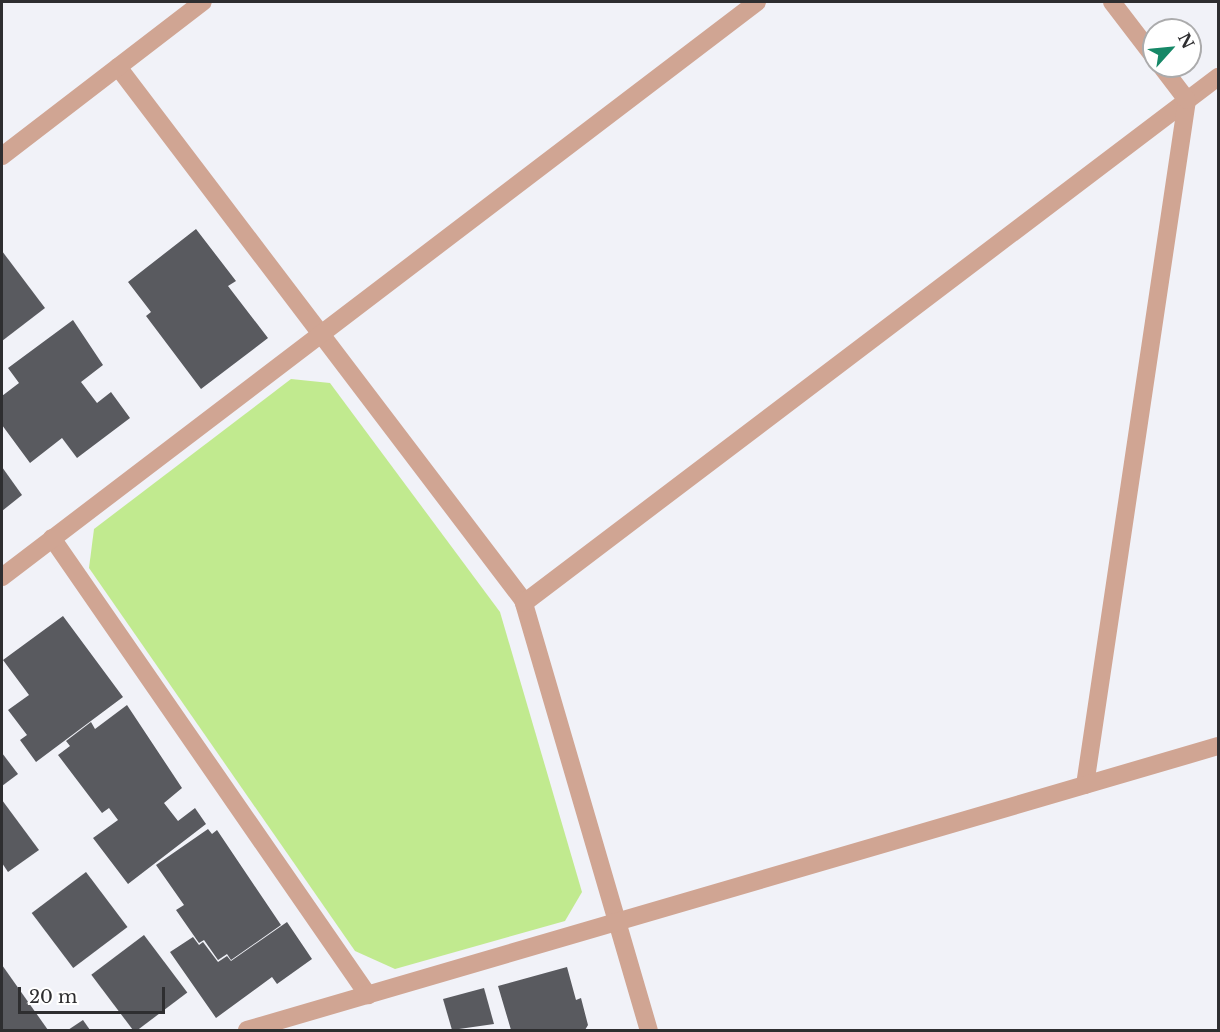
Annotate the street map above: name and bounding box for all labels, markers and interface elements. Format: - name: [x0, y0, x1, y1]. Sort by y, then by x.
- north arrow: [1142, 18, 1202, 78]
- text: N: [1174, 29, 1199, 52]
- scale bar: [21, 975, 168, 1013]
- text: 20 m: [29, 986, 77, 1008]

